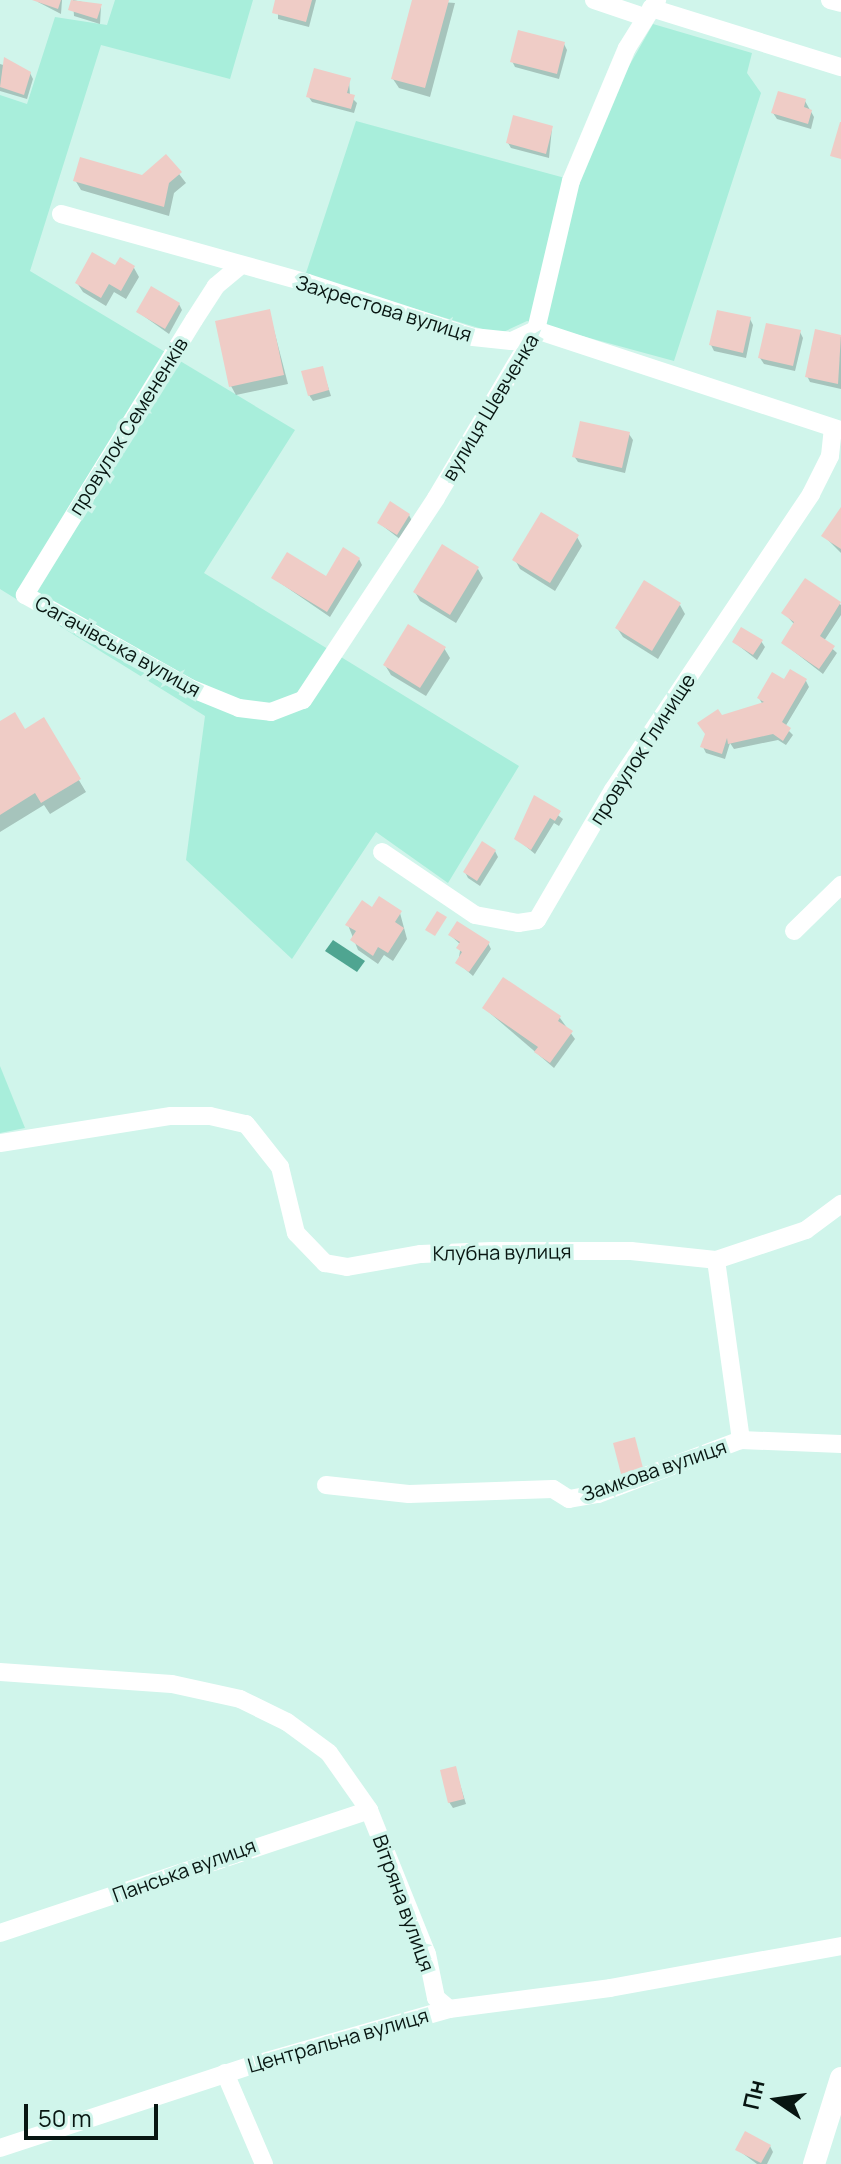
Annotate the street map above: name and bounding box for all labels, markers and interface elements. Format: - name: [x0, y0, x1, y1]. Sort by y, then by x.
- street label: Захрестова вулиця: [293, 270, 475, 346]
- street label: вулиця Шевченка: [437, 329, 543, 485]
- street label: провулок Семененків: [64, 333, 192, 519]
- street label: Сагачівська вулиця: [31, 591, 205, 701]
- street label: провулок Глинище: [584, 669, 700, 829]
- street label: Клубна вулиця: [432, 1239, 572, 1265]
- street label: Замкова вулиця: [579, 1434, 729, 1506]
- street label: Вітряна вулиця: [368, 1831, 440, 1975]
- street label: Панська вулиця: [109, 1833, 259, 1907]
- street label: Центральна вулиця: [245, 2003, 431, 2077]
- north arrow: [737, 2060, 817, 2140]
- text: Пн: [736, 2077, 772, 2112]
- scale bar: [28, 2088, 162, 2138]
- text: 50 m: [38, 2101, 92, 2134]

